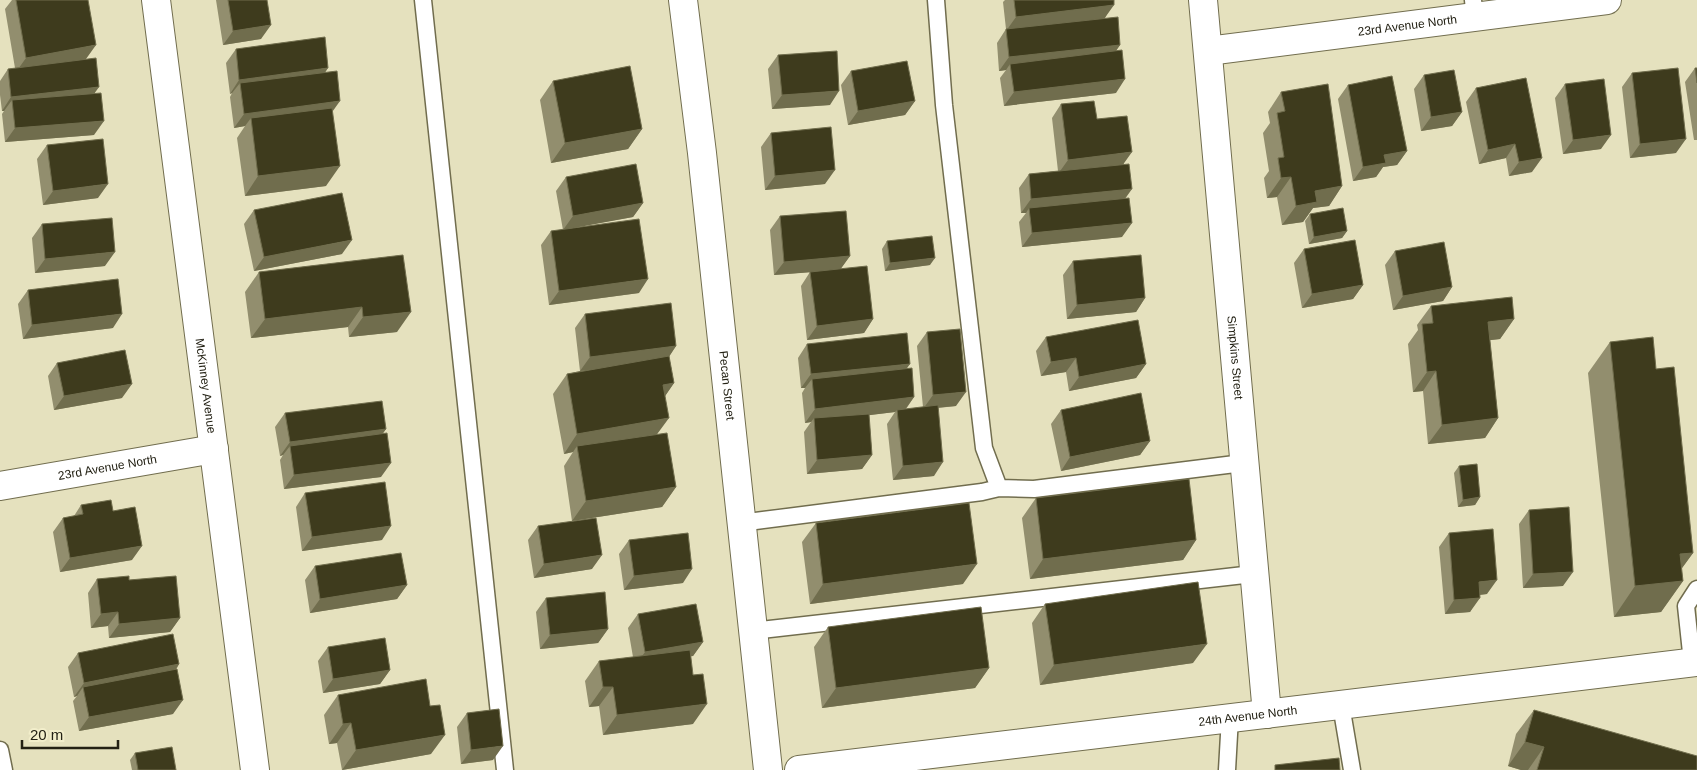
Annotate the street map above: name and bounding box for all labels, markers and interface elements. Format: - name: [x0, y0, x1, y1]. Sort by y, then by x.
- street label: 23rd Avenue North: [1357, 12, 1458, 39]
- street label: Simpkins Street: [1224, 315, 1246, 401]
- street label: McKinney Avenue: [193, 337, 219, 435]
- street label: Pecan Street: [716, 350, 738, 421]
- street label: 23rd Avenue North: [57, 452, 158, 483]
- street label: 24th Avenue North: [1198, 703, 1298, 729]
- scale bar: [22, 718, 119, 750]
- text: 20 m: [30, 726, 63, 743]

